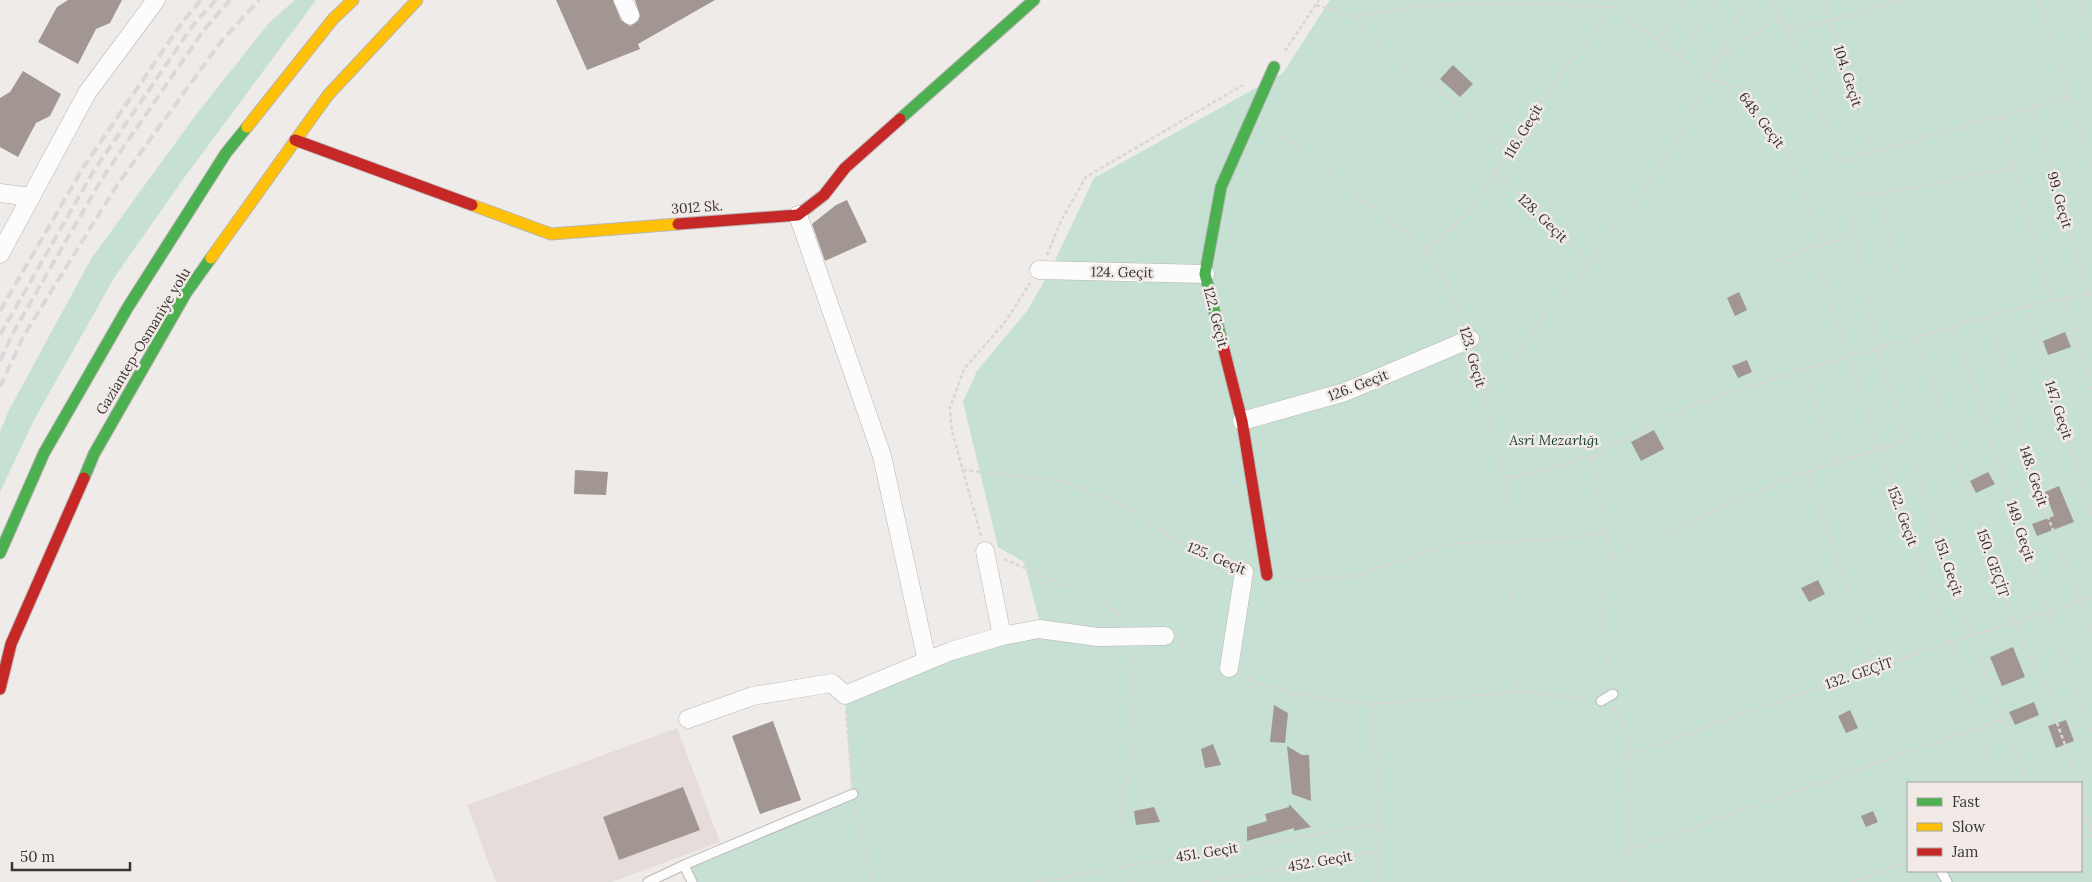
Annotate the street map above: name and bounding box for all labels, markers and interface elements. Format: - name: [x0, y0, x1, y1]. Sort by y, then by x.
- street label: 104. Geçit: [1830, 43, 1867, 110]
- street label: 648. Geçit: [1735, 88, 1789, 152]
- street label: 116. Geçit: [1500, 100, 1547, 162]
- street label: 99. Geçit: [2043, 169, 2077, 231]
- street label: 128. Geçit: [1514, 190, 1572, 247]
- street label: 3012 Sk.: [671, 196, 723, 218]
- street label: 124. Geçit: [1091, 262, 1154, 282]
- street label: Gaziantep-Osmaniye yolu: [92, 264, 194, 418]
- street label: 122. Geçit: [1200, 285, 1232, 350]
- street label: 123. Geçit: [1456, 324, 1490, 390]
- street label: 126. Geçit: [1325, 365, 1391, 405]
- street label: 147. Geçit: [2041, 378, 2077, 442]
- park label: Asri Mezarlığı: [1508, 431, 1599, 449]
- street label: 148. Geçit: [2016, 443, 2052, 509]
- street label: 152. Geçit: [1884, 484, 1922, 549]
- street label: 149. Geçit: [2003, 498, 2039, 564]
- street label: 150. GEÇİT: [1973, 526, 2013, 600]
- street label: 151. Geçit: [1931, 536, 1967, 599]
- street label: 125. Geçit: [1185, 537, 1250, 579]
- street label: 132. GEÇİT: [1823, 653, 1895, 693]
- legend: [1907, 782, 2082, 872]
- text: Fast: [1952, 792, 1980, 811]
- text: Slow: [1952, 817, 1985, 836]
- street label: 451. Geçit: [1175, 838, 1240, 866]
- scale bar: [12, 840, 130, 872]
- text: Jam: [1951, 842, 1979, 861]
- street label: 452. Geçit: [1286, 846, 1354, 876]
- text: 50 m: [20, 847, 55, 866]

